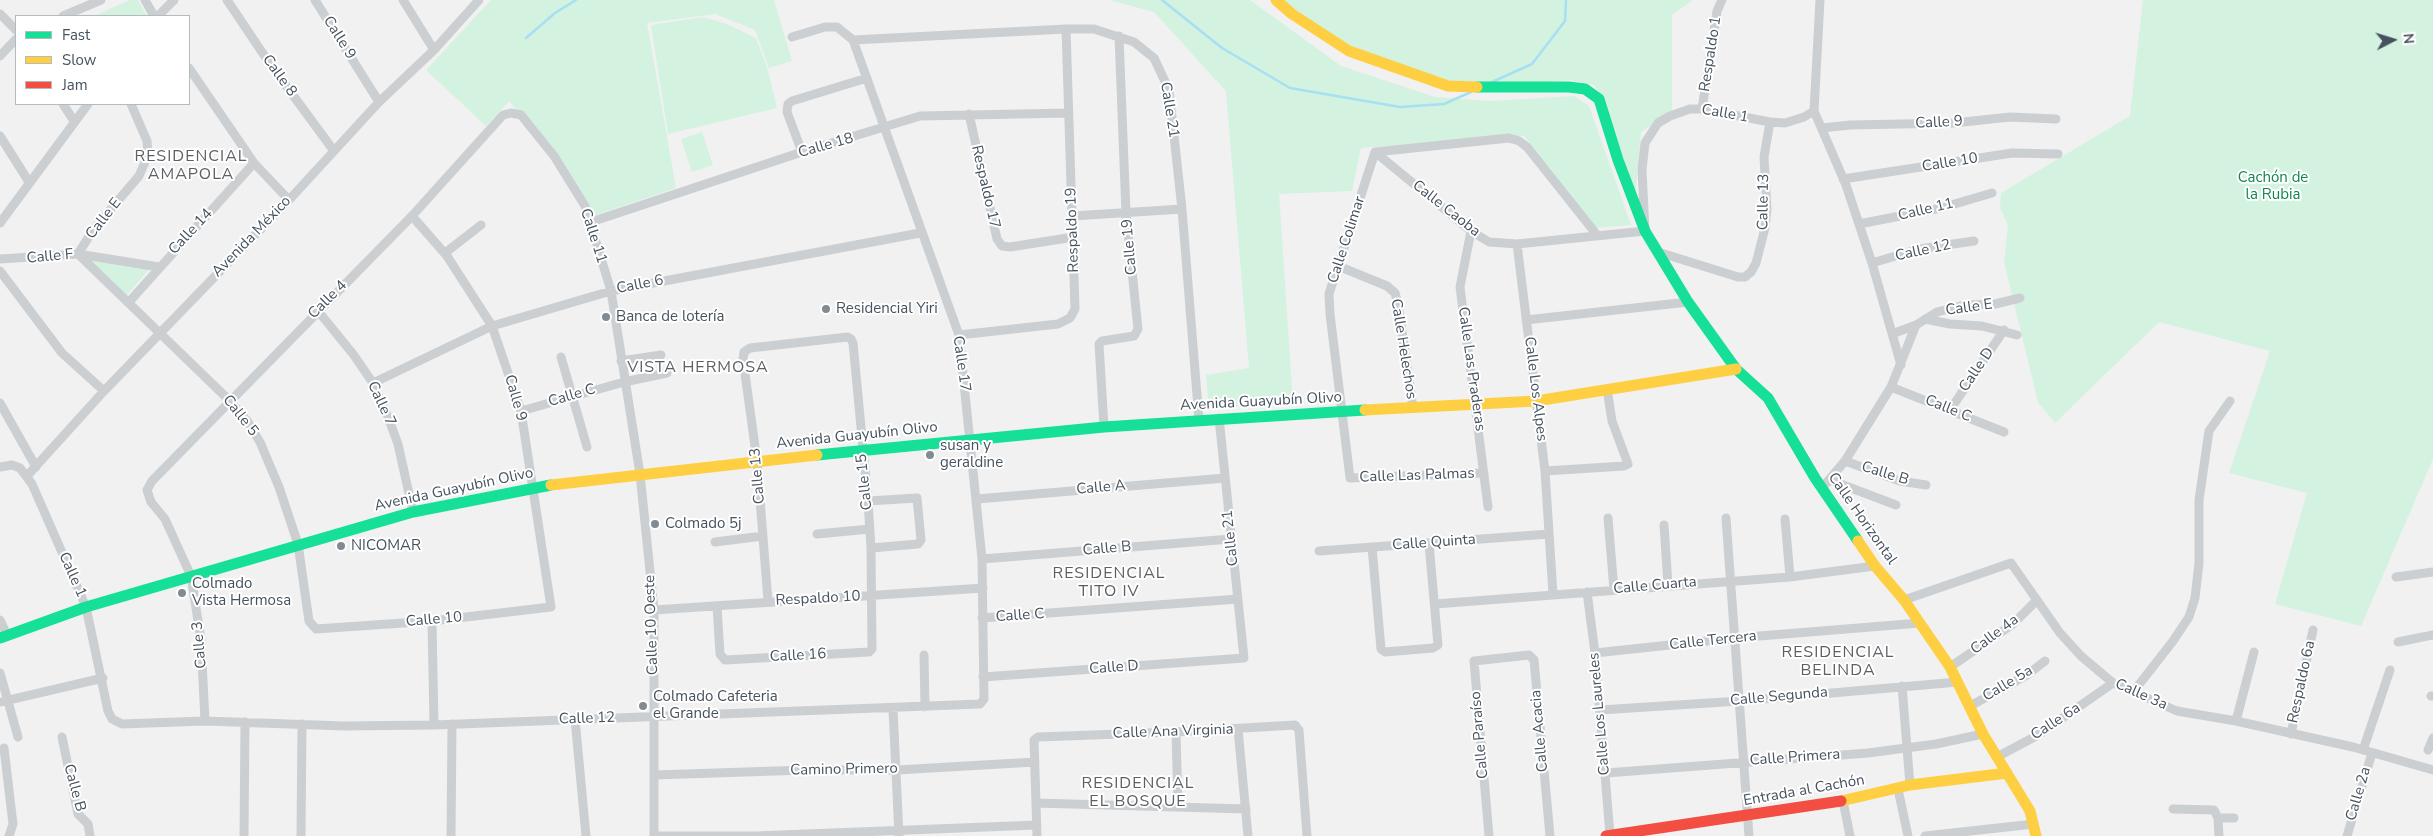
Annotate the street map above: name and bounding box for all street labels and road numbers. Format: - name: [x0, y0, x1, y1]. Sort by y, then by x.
- street label: Calle 9: [319, 13, 359, 63]
- street label: Respaldo 1: [1696, 15, 1726, 93]
- street label: Calle 8: [258, 52, 300, 100]
- street label: Calle 21: [1156, 81, 1182, 139]
- street label: Calle 1: [1700, 101, 1750, 127]
- street label: Calle 9: [1915, 113, 1963, 133]
- street label: Calle 18: [796, 130, 856, 162]
- street label: Respaldo 17: [967, 144, 1003, 230]
- street label: Calle 10: [1921, 150, 1979, 176]
- street label: Calle 13: [1755, 174, 1773, 230]
- street label: Calle Caoba: [1408, 177, 1484, 241]
- street label: Respaldo 19: [1063, 187, 1083, 273]
- street label: Avenida México: [209, 193, 295, 281]
- street label: Calle Colimar: [1324, 194, 1370, 286]
- street label: Calle E: [82, 195, 126, 243]
- street label: Calle 11: [1896, 195, 1956, 225]
- street label: Calle 14: [165, 205, 217, 259]
- street label: Calle 11: [576, 206, 610, 266]
- street label: Calle 19: [1119, 218, 1141, 276]
- street label: Calle 12: [1894, 236, 1952, 266]
- street label: Calle F: [26, 246, 74, 268]
- street label: Calle 6: [615, 272, 665, 298]
- street label: Calle 4: [305, 277, 351, 323]
- street label: Calle E: [1944, 296, 1994, 320]
- street label: Calle Helechos: [1386, 298, 1420, 400]
- street label: Calle Las Praderas: [1453, 306, 1489, 432]
- street label: Calle 17: [948, 335, 974, 393]
- street label: Calle Los Alpes: [1520, 336, 1550, 442]
- street label: Calle D: [1956, 344, 1998, 396]
- street label: Calle 9: [500, 373, 530, 423]
- street label: Calle 7: [363, 379, 399, 429]
- street label: Calle C: [546, 381, 598, 411]
- street label: Avenida Guayubín Olivo: [1180, 389, 1342, 415]
- street label: Calle 5: [218, 392, 262, 440]
- street label: Calle C: [1922, 392, 1974, 426]
- street label: Avenida Guayubín Olivo: [776, 419, 938, 453]
- street label: Calle 13: [747, 447, 769, 505]
- street label: Calle 15: [853, 453, 877, 511]
- street label: Calle B: [1859, 458, 1911, 490]
- street label: Avenida Guayubín Olivo: [373, 464, 535, 516]
- street label: Calle Las Palmas: [1359, 465, 1475, 487]
- street label: Calle Horizontal: [1824, 469, 1900, 569]
- street label: Calle A: [1076, 477, 1126, 499]
- street label: Calle 21: [1219, 509, 1243, 567]
- street label: Calle Quinta: [1392, 531, 1476, 555]
- street label: Calle B: [1082, 538, 1132, 560]
- street label: Calle 1: [54, 550, 90, 600]
- street label: Calle Cuarta: [1613, 573, 1697, 599]
- street label: Calle 10 Oeste: [641, 575, 663, 675]
- street label: Respaldo 10: [775, 588, 861, 610]
- street label: Calle C: [995, 605, 1045, 627]
- street label: Calle 10: [405, 609, 463, 631]
- street label: Calle 4a: [1967, 611, 2023, 659]
- street label: Calle 3: [189, 621, 211, 669]
- street label: Calle Tercera: [1669, 627, 1757, 655]
- street label: Respaldo 6a: [2284, 639, 2320, 725]
- street label: Calle 16: [769, 646, 827, 666]
- street label: Calle Los Laureles: [1586, 652, 1614, 776]
- street label: Calle D: [1089, 657, 1139, 679]
- street label: Calle 5a: [1980, 662, 2036, 706]
- street label: Calle 3a: [2112, 676, 2170, 714]
- street label: Calle Segunda: [1729, 684, 1829, 710]
- street label: Calle Acacia: [1527, 689, 1553, 773]
- street label: Calle Paraíso: [1467, 690, 1493, 780]
- street label: Calle 6a: [2028, 699, 2084, 745]
- street label: Calle 12: [558, 709, 616, 729]
- street label: Calle Ana Virginia: [1112, 721, 1234, 743]
- street label: Calle Primera: [1749, 746, 1841, 770]
- street label: Camino Primero: [790, 760, 898, 780]
- street label: Calle B: [59, 762, 89, 814]
- street label: Calle 2a: [2343, 765, 2375, 823]
- street label: Entrada al Cachón: [1742, 771, 1866, 811]

